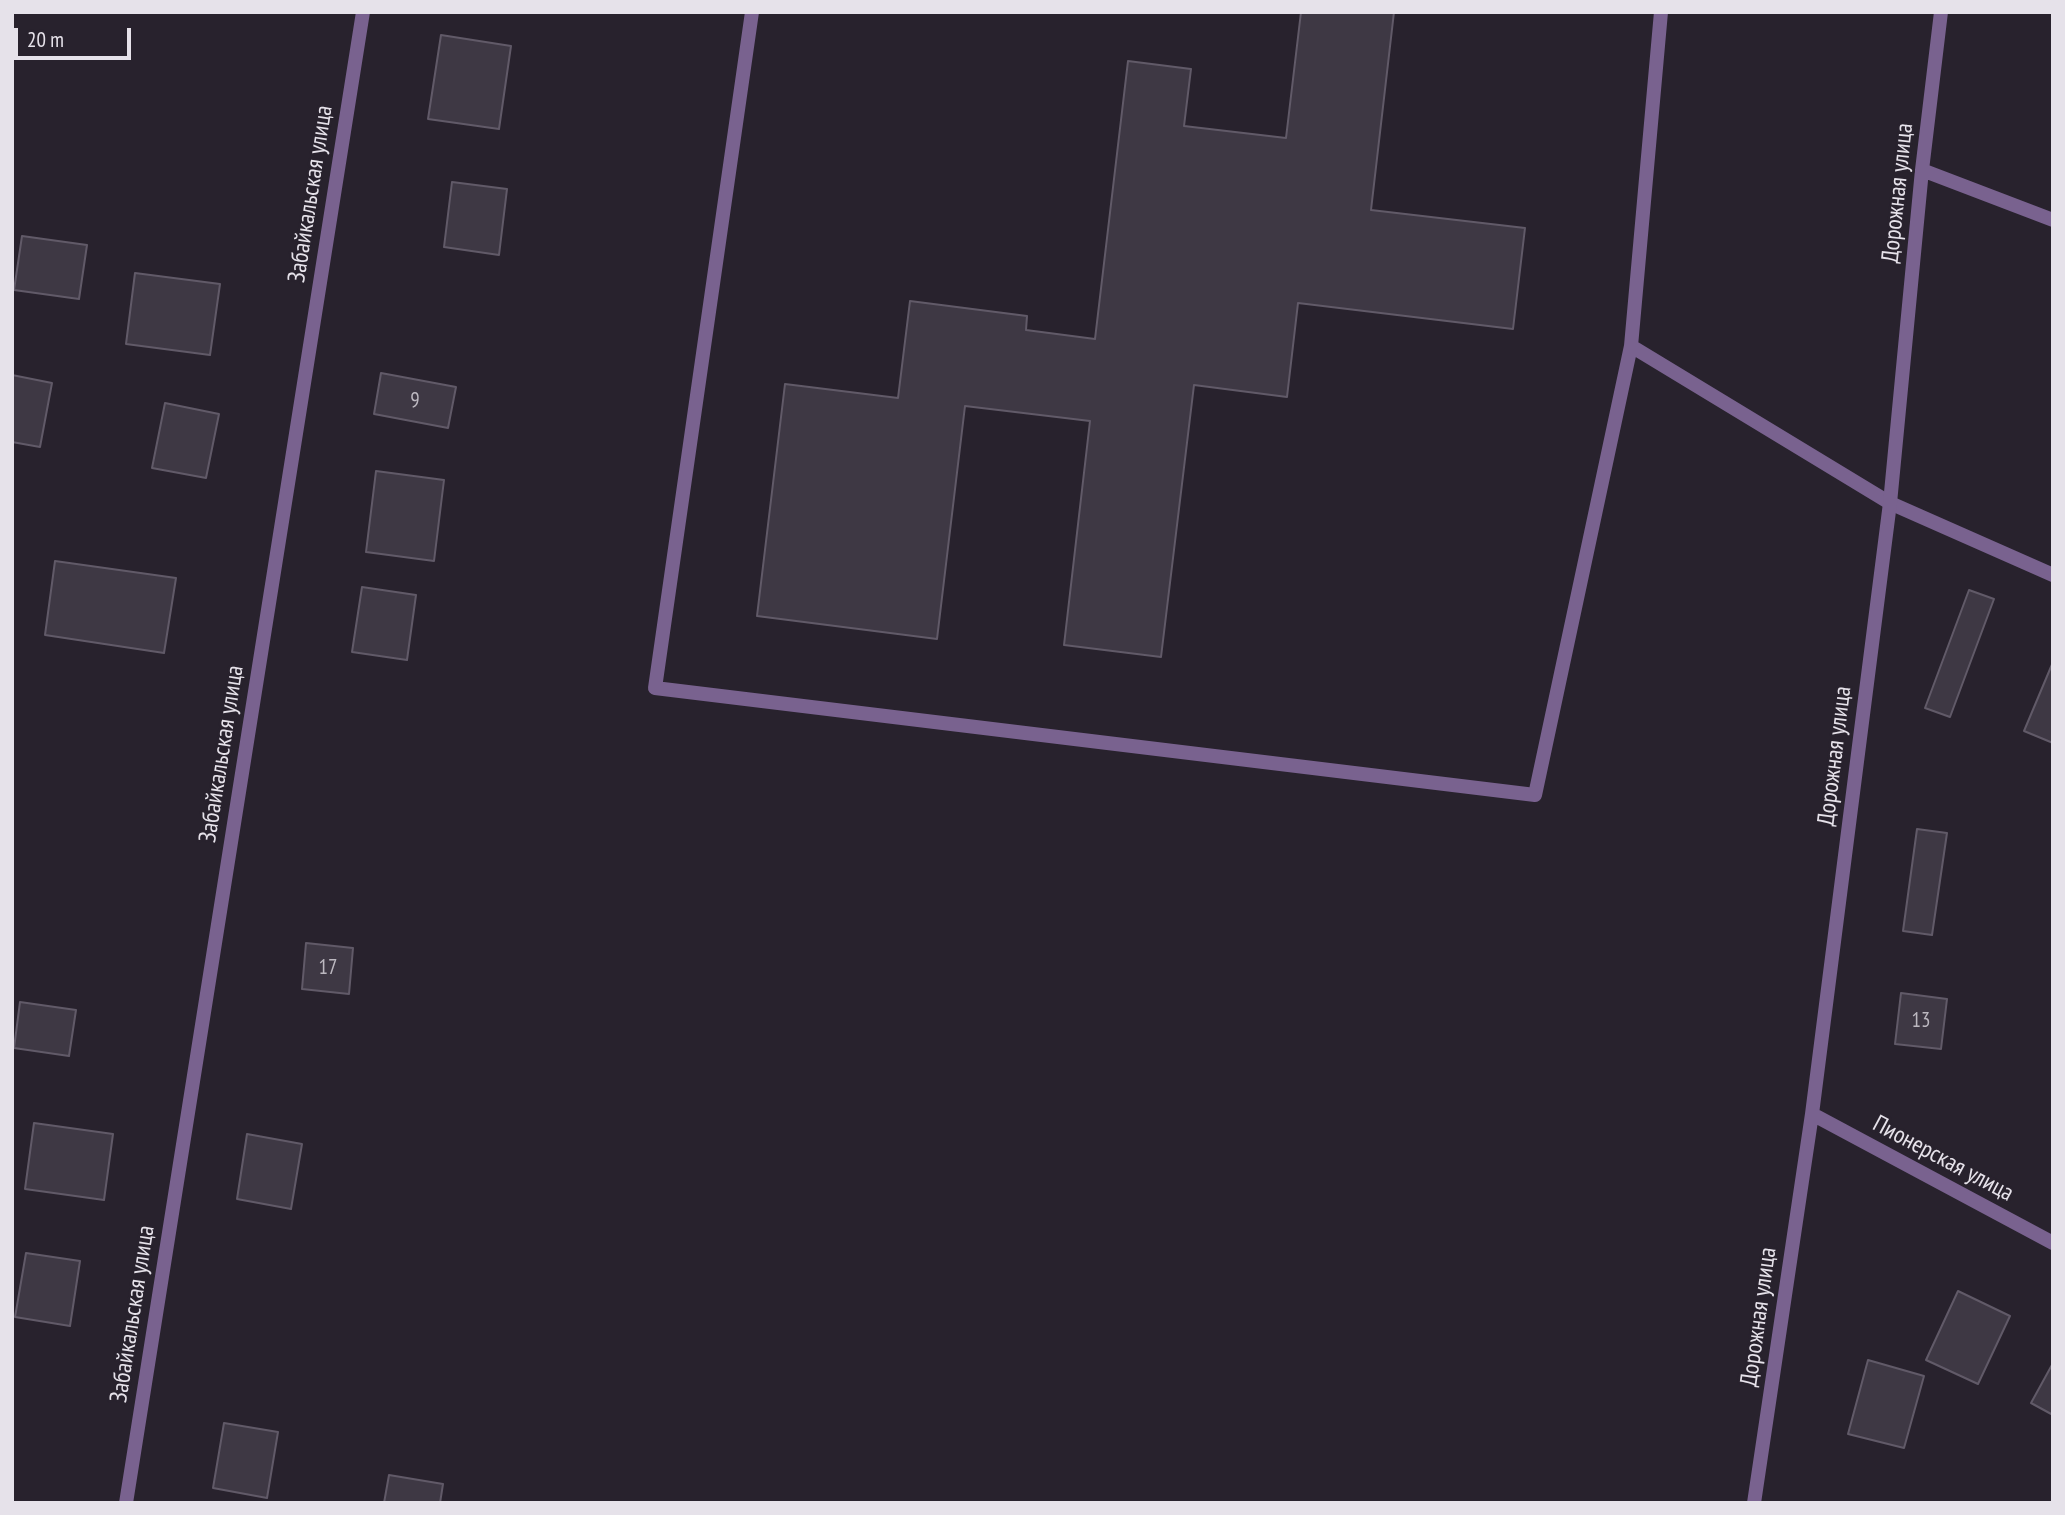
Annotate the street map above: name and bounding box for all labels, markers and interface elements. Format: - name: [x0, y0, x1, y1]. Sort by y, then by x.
- scale bar: [18, 14, 135, 58]
- text: 20 m: [27, 26, 64, 53]
- street label: Забайкальская улица: [283, 103, 339, 285]
- street label: Дорожная улица: [1876, 122, 1920, 264]
- house number: 9: [410, 388, 420, 414]
- street label: Забайкальская улица: [194, 663, 250, 845]
- street label: Дорожная улица: [1812, 685, 1858, 827]
- house number: 17: [319, 955, 337, 981]
- house number: 13: [1912, 1008, 1930, 1034]
- street label: Пионерская улица: [1868, 1110, 2018, 1208]
- street label: Забайкальская улица: [105, 1223, 161, 1405]
- street label: Дорожная улица: [1735, 1246, 1783, 1388]

